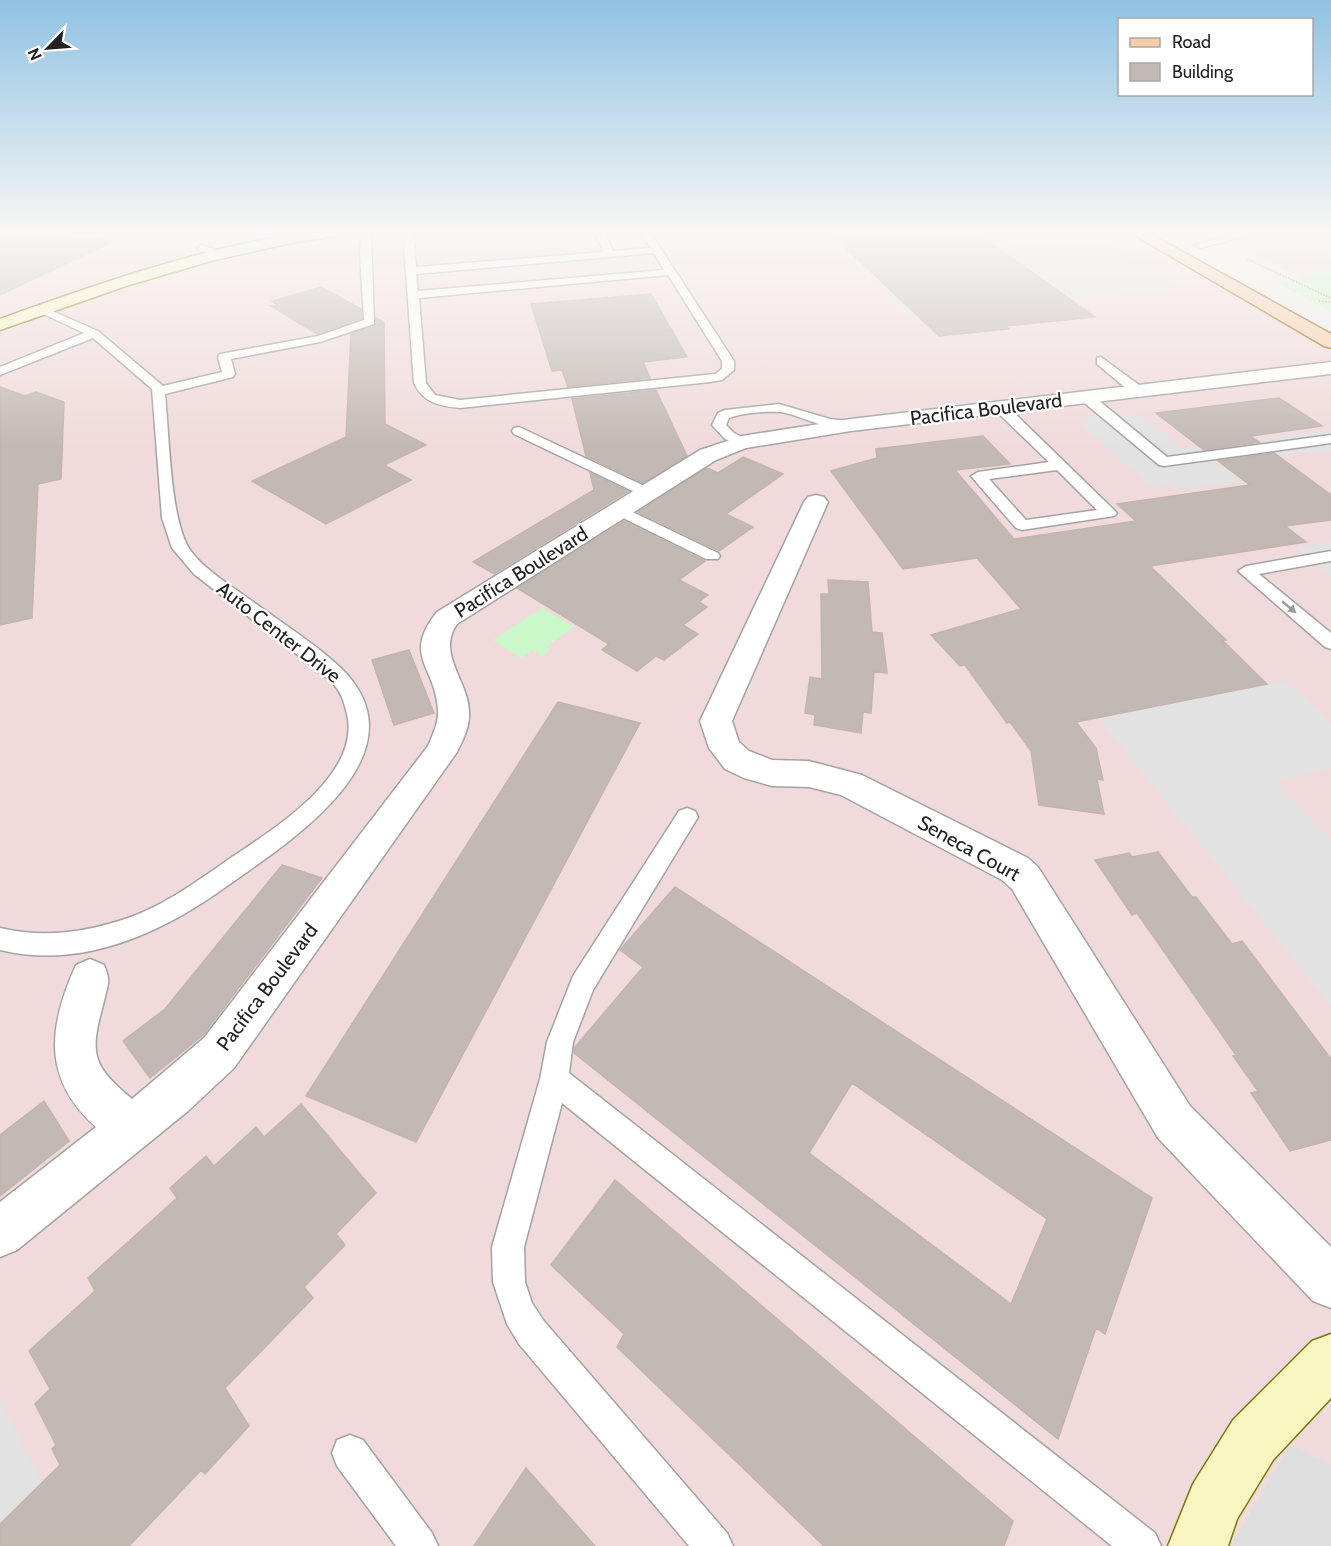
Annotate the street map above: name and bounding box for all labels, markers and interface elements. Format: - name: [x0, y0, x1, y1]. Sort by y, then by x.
- north arrow: [18, 18, 78, 78]
- legend: [1118, 18, 1313, 96]
- text: Road: [1172, 31, 1211, 53]
- text: N: [24, 45, 46, 63]
- text: Building: [1172, 61, 1234, 83]
- street label: Pacifica Boulevard: [909, 388, 1063, 430]
- street label: Pacifica Boulevard: [450, 521, 592, 623]
- street label: Auto Center Drive: [212, 576, 346, 688]
- one-way arrow: [1281, 601, 1297, 614]
- street label: Seneca Court: [914, 810, 1025, 886]
- street label: Pacifica Boulevard: [211, 919, 323, 1055]

